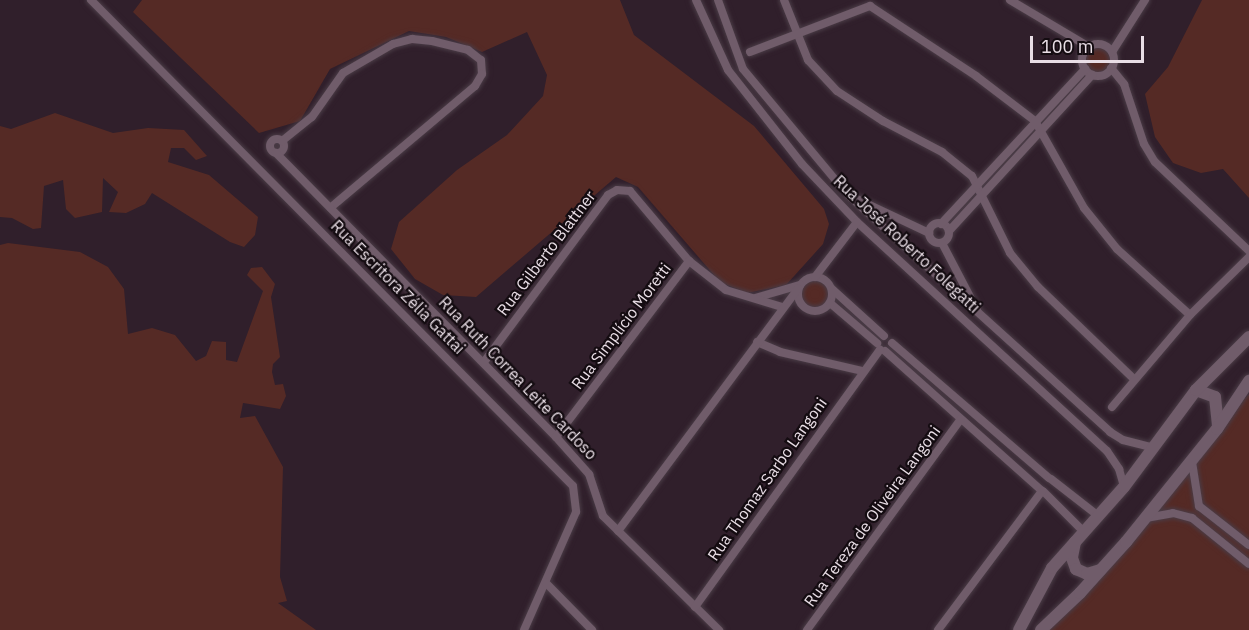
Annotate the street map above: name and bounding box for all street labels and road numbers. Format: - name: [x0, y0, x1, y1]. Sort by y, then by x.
- street label: Rua José Roberto Folegatti: [830, 171, 984, 317]
- street label: Rua Gilberto Blattner: [493, 187, 599, 319]
- street label: Rua Escritora Zélia Gattai: [327, 216, 469, 358]
- street label: Rua Simplício Moretti: [567, 259, 675, 393]
- street label: Rua Ruth Correa Leite Cardoso: [435, 293, 601, 463]
- street label: Rua Thomaz Sarbo Langoni: [703, 394, 831, 564]
- street label: Rua Tereza de Oliveira Langoni: [800, 422, 944, 610]

